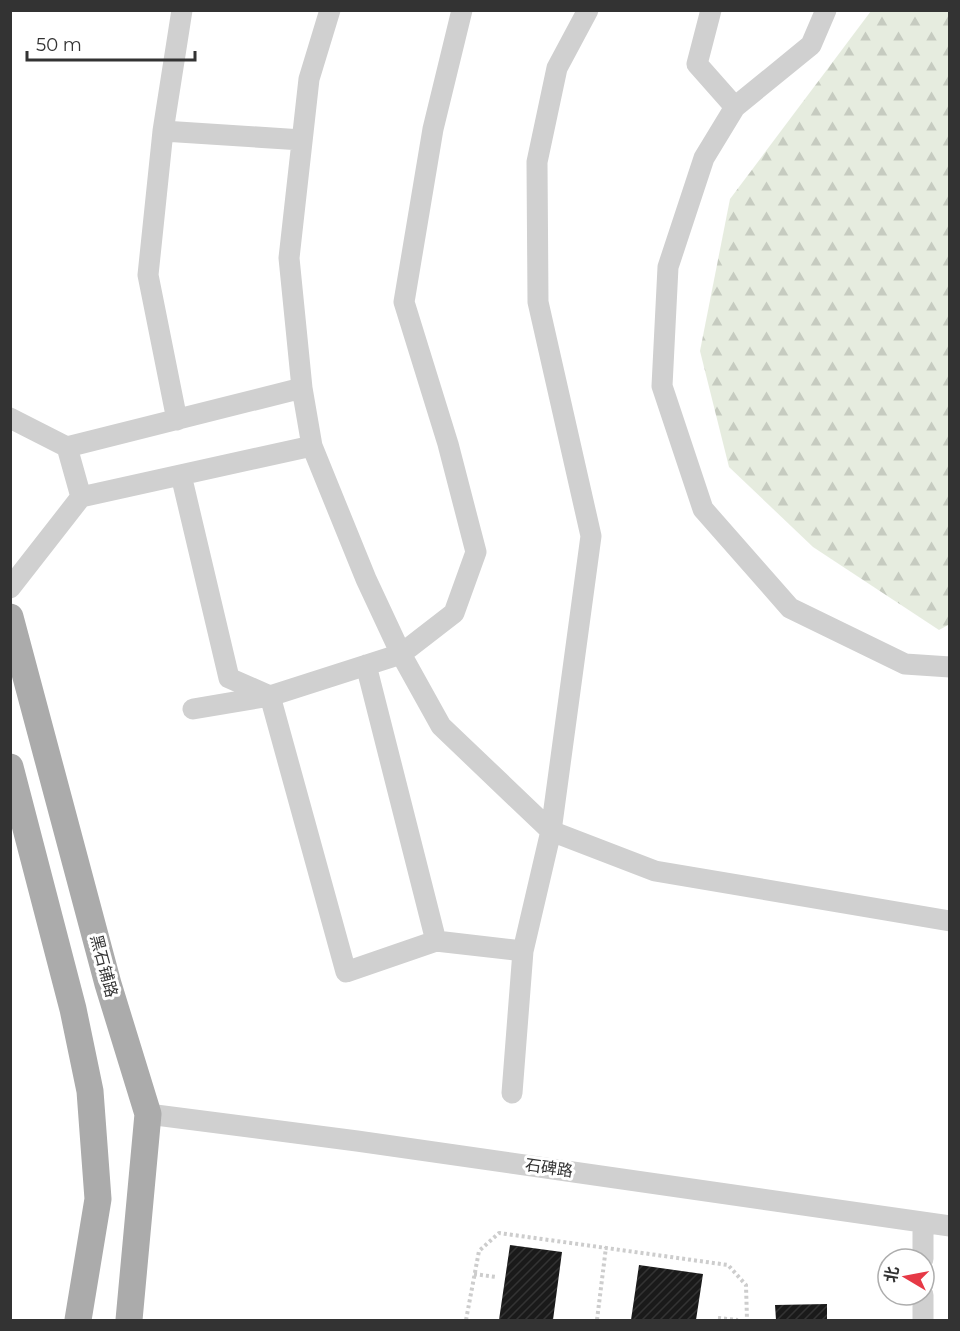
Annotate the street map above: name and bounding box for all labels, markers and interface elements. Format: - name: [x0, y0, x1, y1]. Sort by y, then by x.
- scale bar: [27, 24, 195, 62]
- text: 50 m: [36, 34, 82, 56]
- street label: 黑石铺路: [87, 933, 121, 999]
- street label: 石碑路: [524, 1155, 574, 1181]
- north arrow: [876, 1247, 936, 1307]
- text: 北: [881, 1265, 902, 1284]

